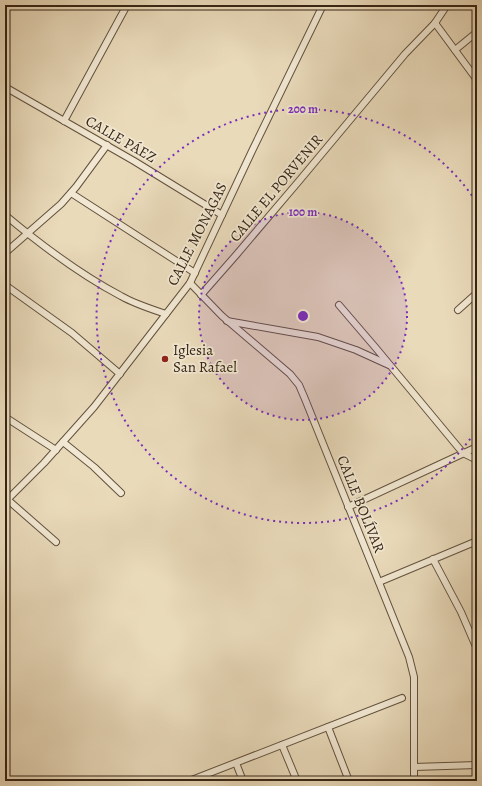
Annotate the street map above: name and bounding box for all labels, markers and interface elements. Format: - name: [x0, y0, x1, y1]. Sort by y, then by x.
- text: 200 m: [288, 101, 318, 117]
- street label: CALLE PÁEZ: [82, 111, 160, 167]
- street label: CALLE EL PORVENIR: [225, 129, 328, 246]
- street label: CALLE MONAGAS: [162, 179, 232, 289]
- text: 100 m: [289, 204, 317, 220]
- centre of rings: [296, 309, 310, 323]
- place label: Iglesia San Rafael: [173, 340, 237, 377]
- marker: Iglesia San Rafael: [160, 354, 170, 364]
- street label: CALLE BOLÍVAR: [332, 452, 390, 556]

